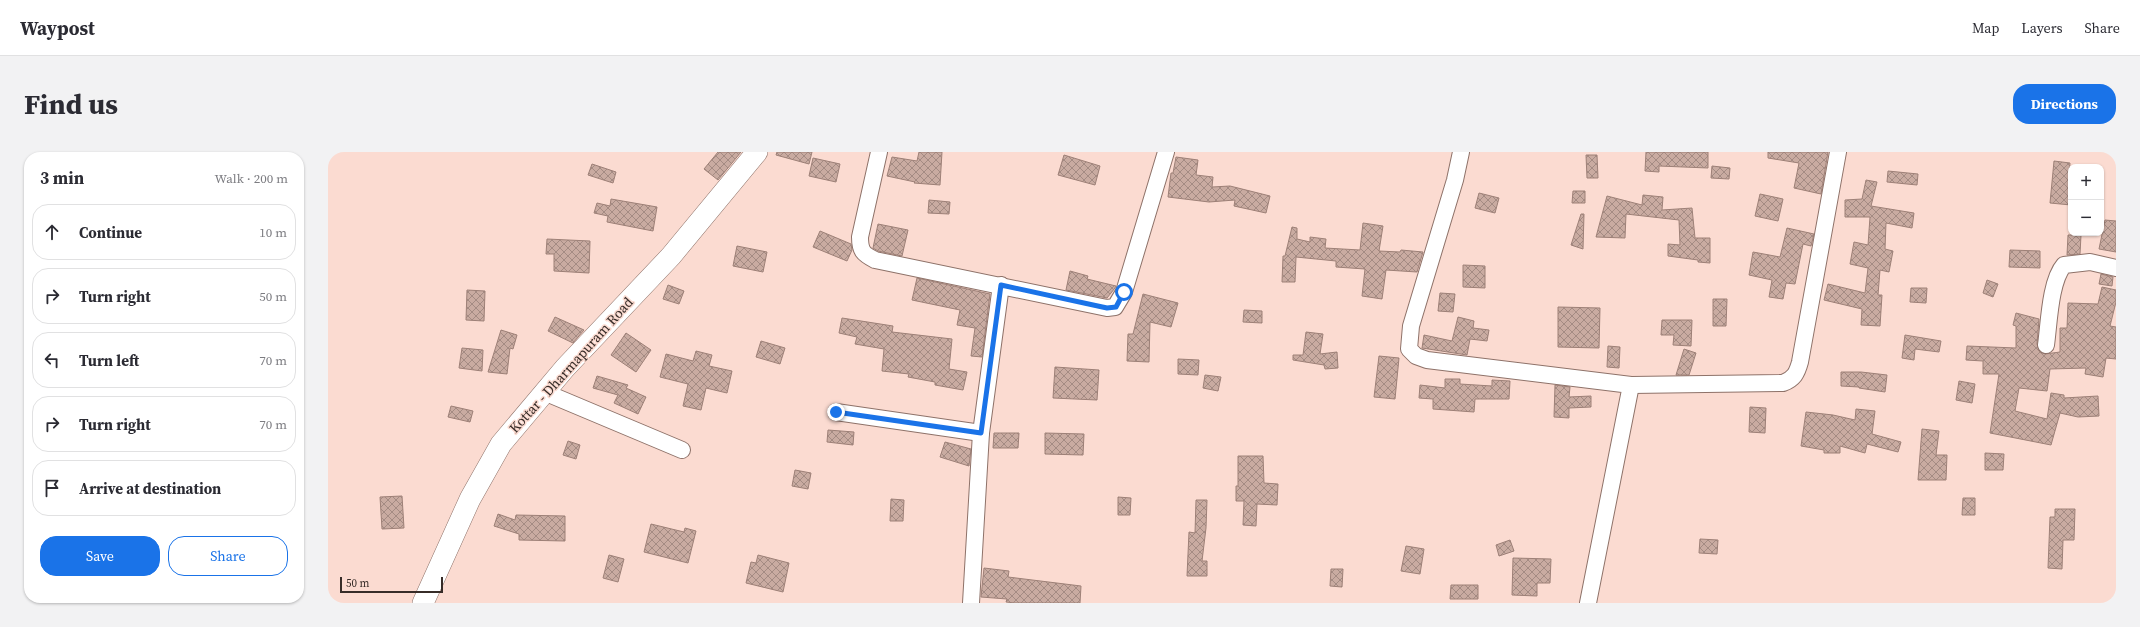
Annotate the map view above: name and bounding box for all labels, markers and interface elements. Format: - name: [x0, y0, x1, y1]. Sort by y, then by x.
- text: Waypost: [20, 15, 95, 41]
- text: Map: [1972, 18, 1999, 38]
- text: Layers: [2021, 18, 2063, 38]
- text: Share: [2085, 18, 2120, 38]
- button: Directions: [2013, 84, 2116, 124]
- text: Find us: [24, 85, 118, 123]
- map controls: [2068, 164, 2104, 236]
- button: +: [2068, 164, 2104, 200]
- text: 3 min: [40, 166, 84, 190]
- text: Walk · 200 m: [215, 170, 288, 187]
- button: −: [2068, 200, 2104, 236]
- icon: ahead: [41, 221, 63, 243]
- text: Continue: [79, 222, 142, 243]
- text: 10 m: [259, 224, 287, 241]
- route start: [1115, 283, 1133, 301]
- icon: right: [41, 285, 63, 307]
- text: Turn right: [79, 286, 151, 307]
- text: 50 m: [259, 288, 287, 305]
- street label: Kottar - Dharmapuram Road: [504, 293, 638, 437]
- icon: left: [41, 349, 63, 371]
- text: Turn left: [79, 350, 139, 371]
- text: 70 m: [259, 352, 287, 369]
- route end: [827, 403, 845, 421]
- icon: right: [41, 413, 63, 435]
- text: Turn right: [79, 414, 151, 435]
- text: 70 m: [259, 416, 287, 433]
- icon: arrive: [41, 477, 63, 499]
- text: Arrive at destination: [79, 478, 221, 499]
- button: Save: [40, 536, 160, 576]
- button: Share: [168, 536, 288, 576]
- scale bar: [340, 575, 443, 594]
- text: 50 m: [346, 576, 369, 591]

